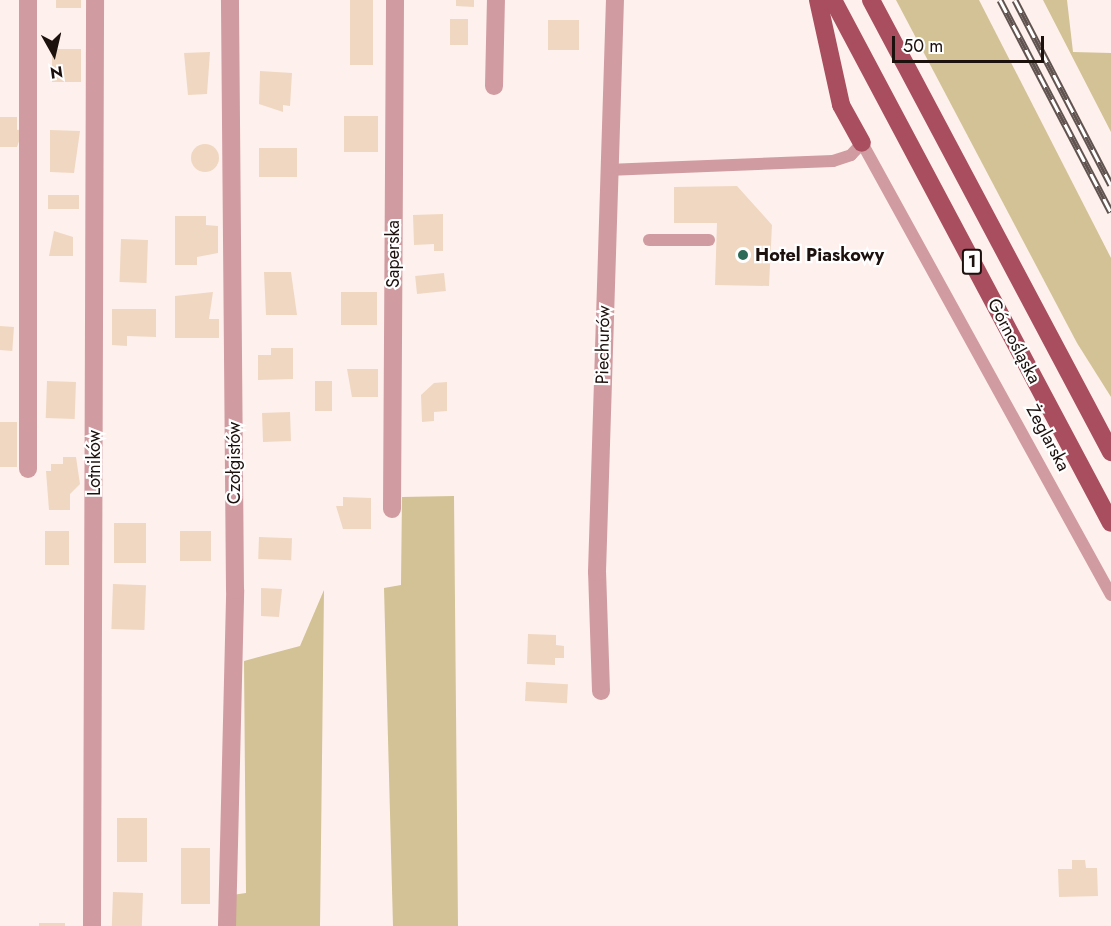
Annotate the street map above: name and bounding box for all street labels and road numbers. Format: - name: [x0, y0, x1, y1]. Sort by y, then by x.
- street label: Saperska: [382, 220, 404, 288]
- road number: 1: [962, 249, 982, 275]
- street label: Górnośląska: [983, 295, 1045, 387]
- street label: Piechurów: [592, 305, 614, 385]
- street label: Żeglarska: [1022, 401, 1074, 475]
- street label: Czołgistów: [223, 422, 245, 504]
- street label: Lotników: [83, 430, 105, 496]

